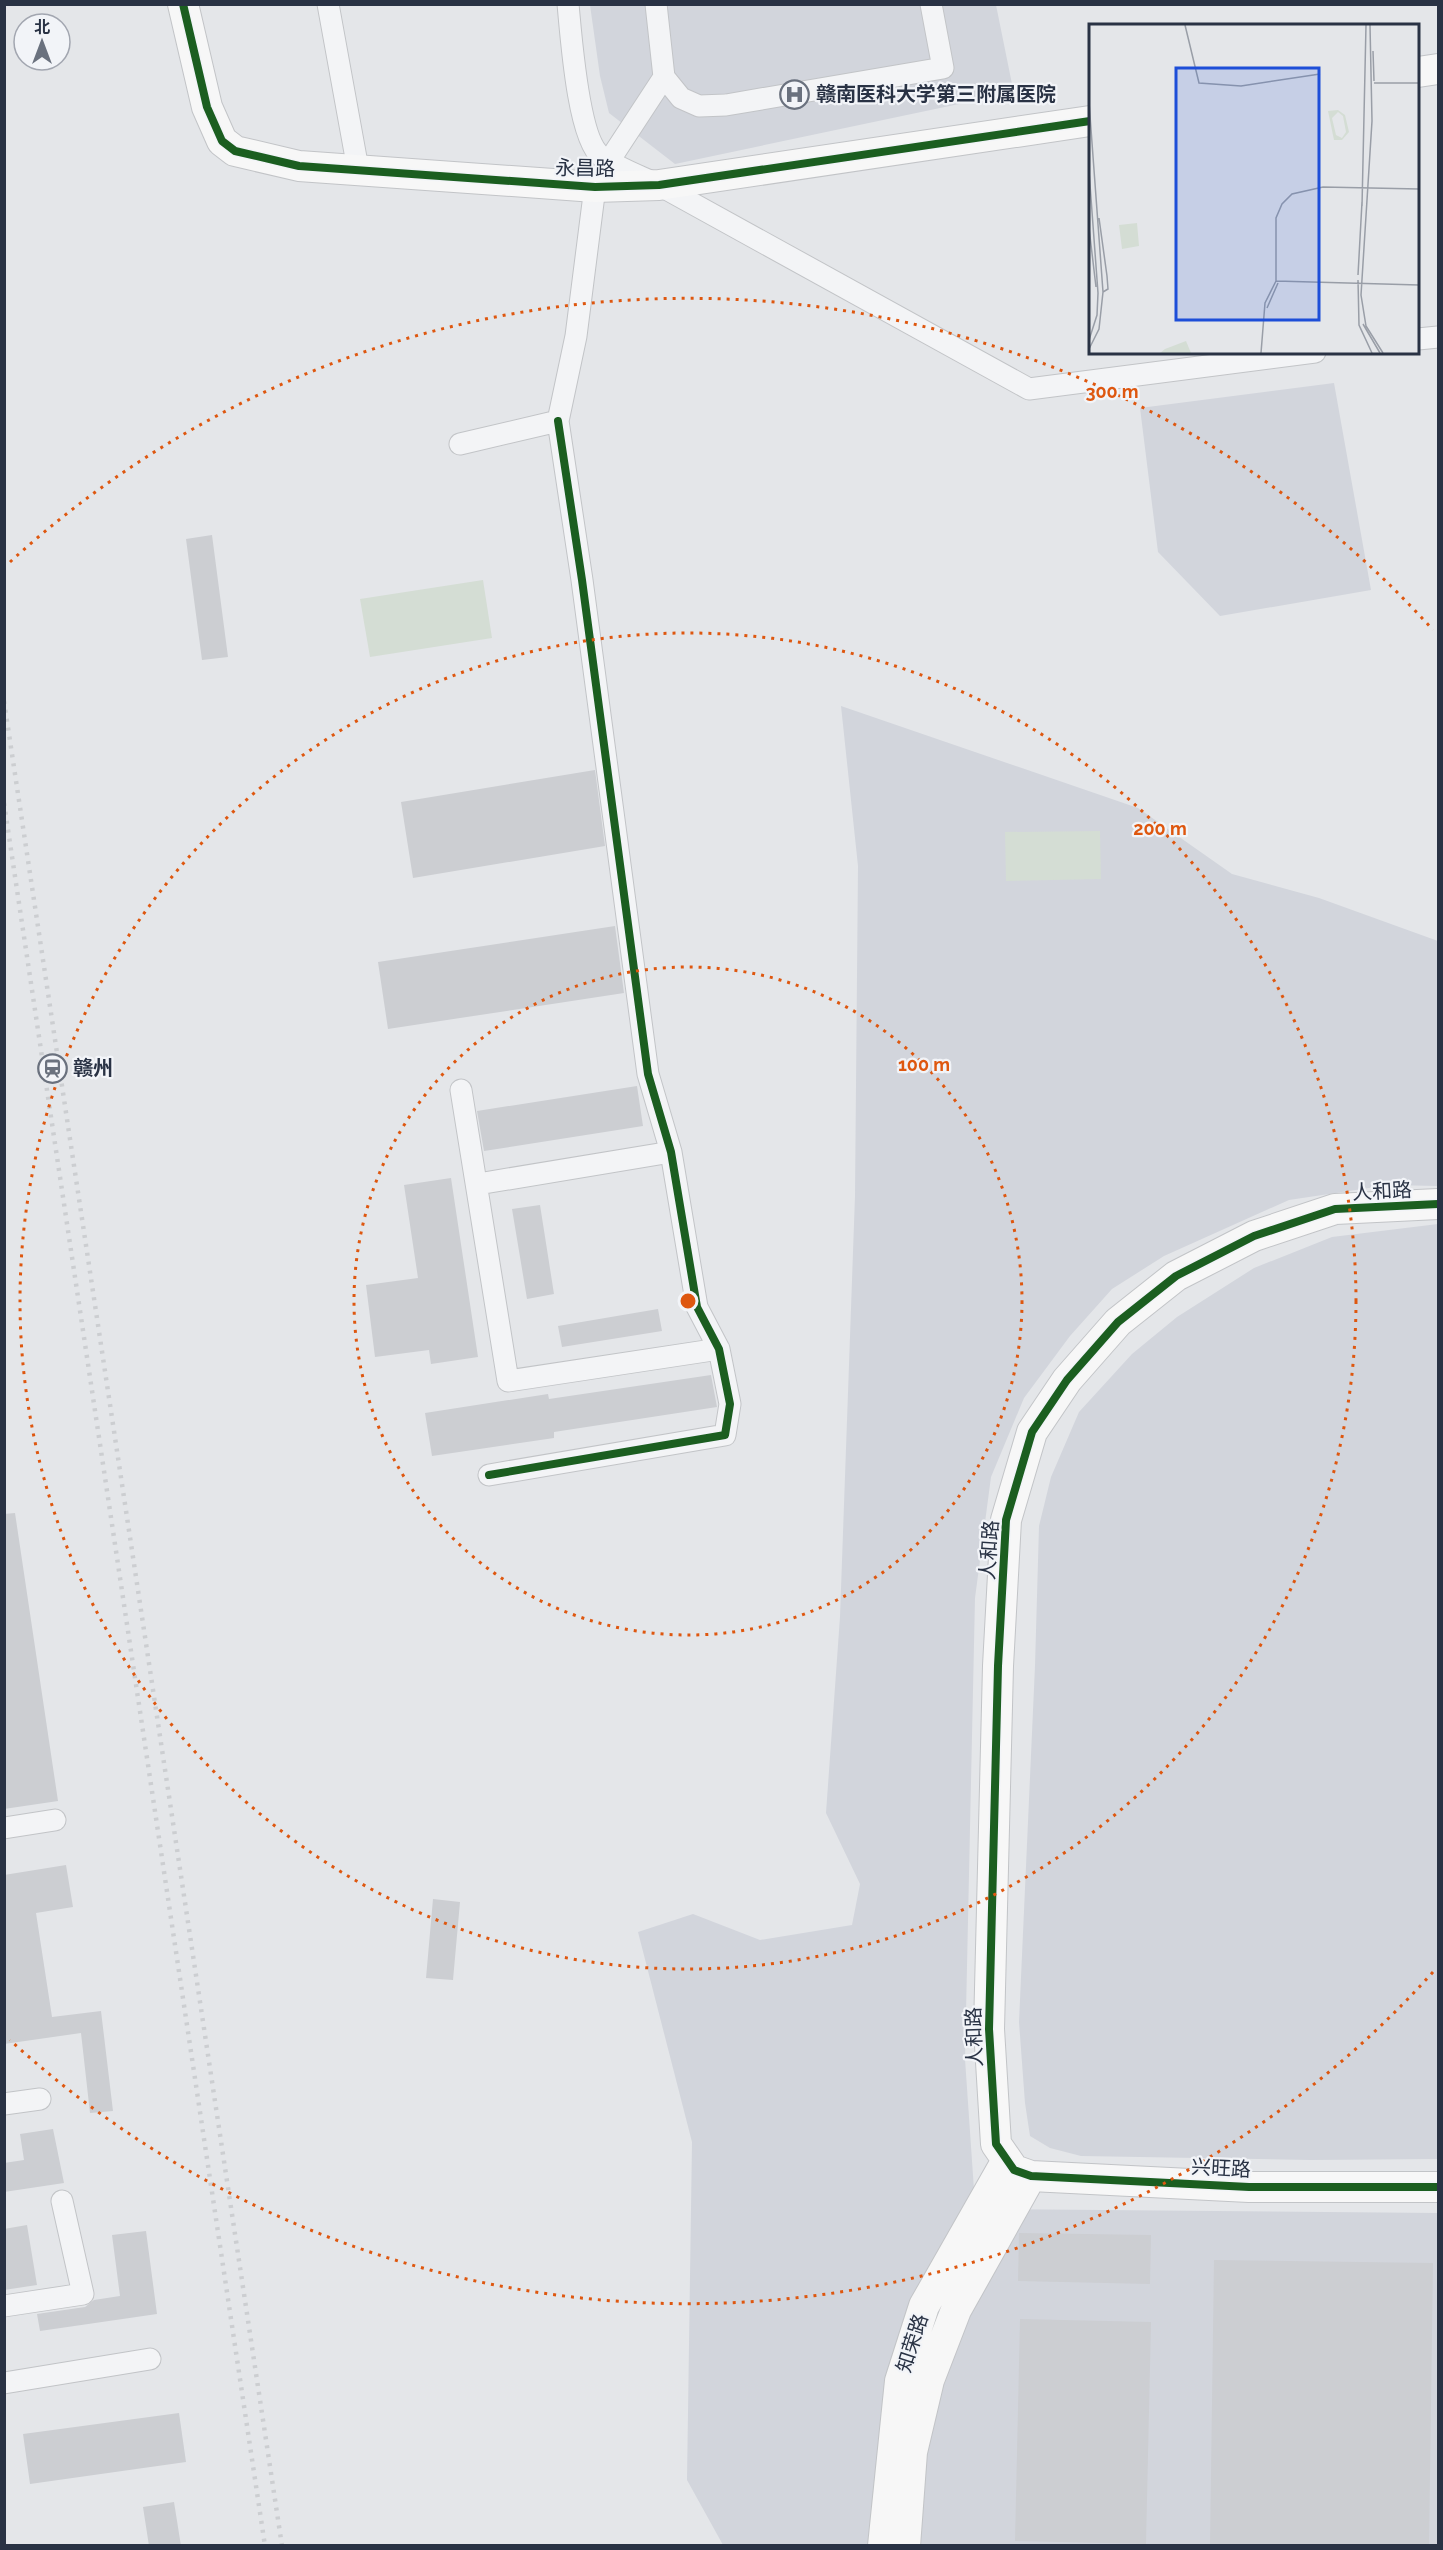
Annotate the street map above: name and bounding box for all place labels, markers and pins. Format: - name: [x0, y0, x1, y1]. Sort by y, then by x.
- hospital icon: 赣南医科大学第三附属医院: [779, 78, 811, 110]
- place label: 赣南医科大学第三附属医院: [816, 82, 1056, 106]
- station icon: 赣州: [36, 1052, 68, 1084]
- place label: 赣州: [73, 1056, 113, 1080]
- centre of rings: [678, 1291, 698, 1311]

